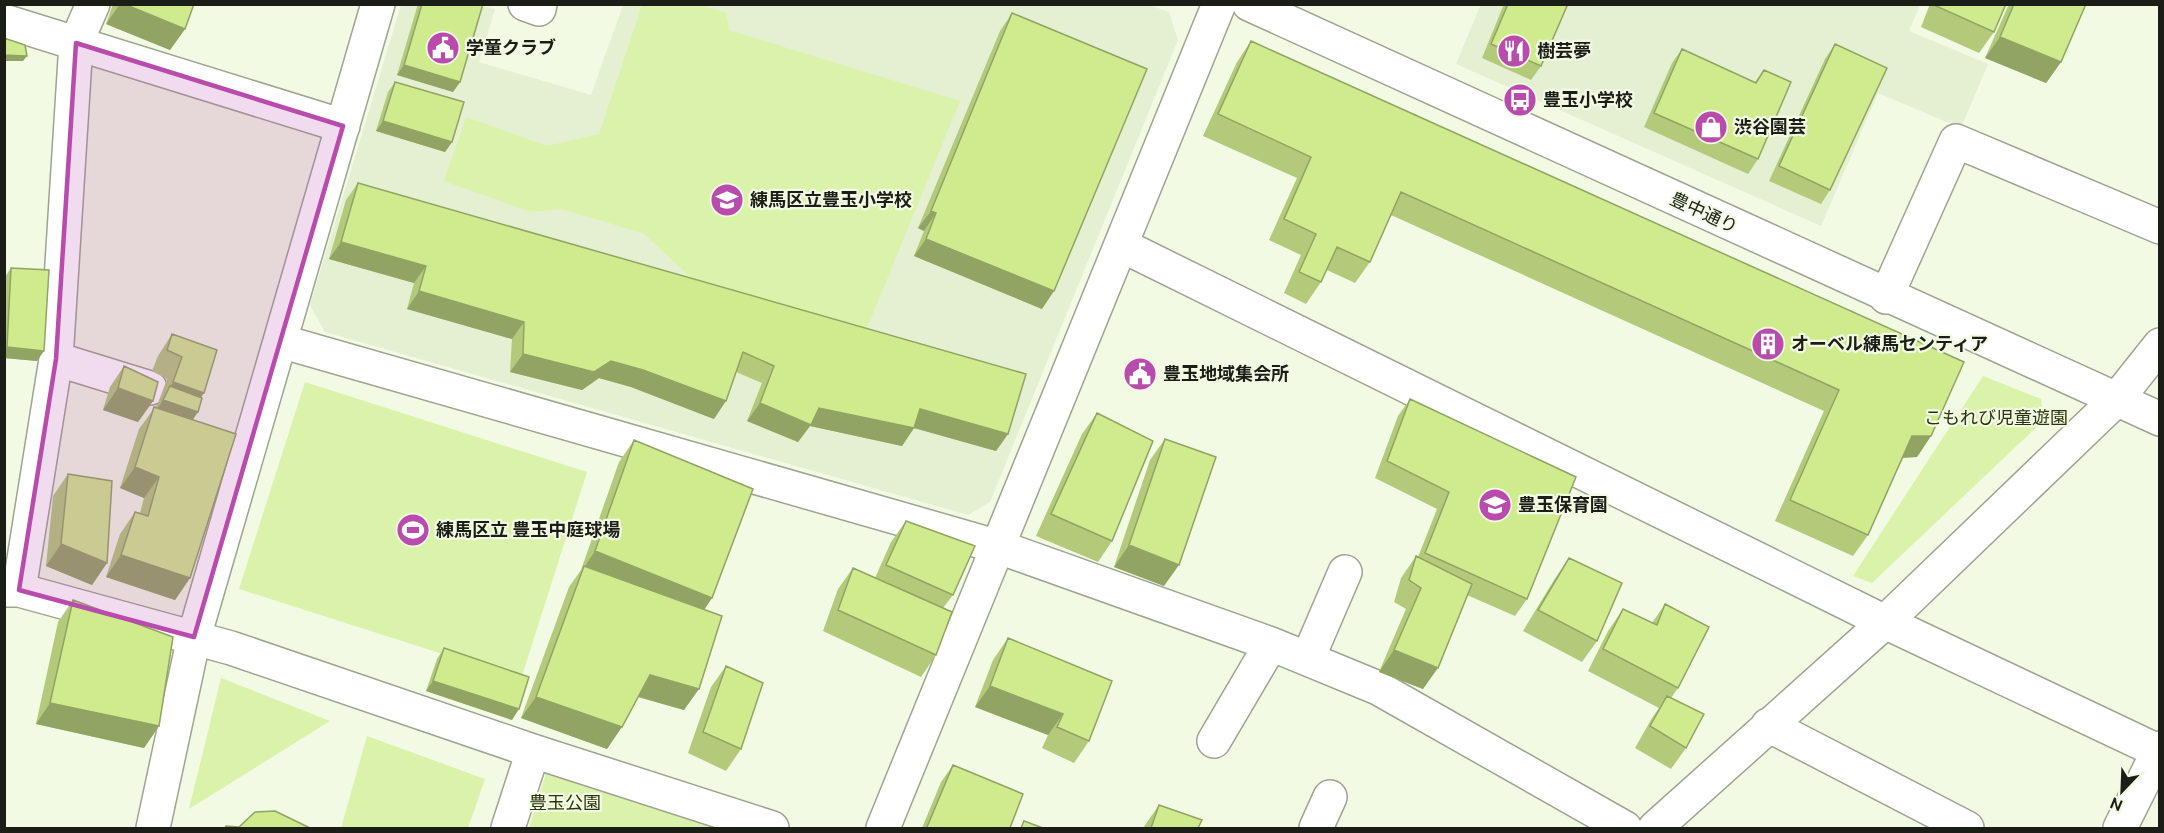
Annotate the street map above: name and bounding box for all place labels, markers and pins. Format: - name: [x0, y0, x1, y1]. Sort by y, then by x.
- public building icon: 学童クラブ: [425, 30, 461, 66]
- restaurant icon: 樹芸夢: [1496, 33, 1532, 69]
- place label: 学童クラブ: [466, 37, 556, 57]
- place label: 樹芸夢: [1537, 40, 1591, 60]
- bus stop icon: 豊玉小学校: [1502, 82, 1538, 118]
- place label: 豊玉小学校: [1543, 89, 1633, 109]
- shop icon: 渋谷園芸: [1693, 109, 1729, 145]
- place label: 渋谷園芸: [1734, 116, 1806, 136]
- school or university icon: 練馬区立豊玉小学校: [709, 182, 745, 218]
- place label: 練馬区立豊玉小学校: [750, 189, 912, 209]
- building icon: オーベル練馬センティア: [1750, 326, 1786, 362]
- place label: オーベル練馬センティア: [1791, 333, 1988, 353]
- public building icon: 豊玉地域集会所: [1122, 356, 1158, 392]
- place label: 豊玉地域集会所: [1163, 363, 1289, 383]
- school or university icon: 豊玉保育園: [1477, 487, 1513, 523]
- place label: 豊玉保育園: [1518, 494, 1608, 514]
- sports icon: 練馬区立 豊玉中庭球場: [395, 512, 431, 548]
- place label: 練馬区立 豊玉中庭球場: [436, 519, 620, 539]

